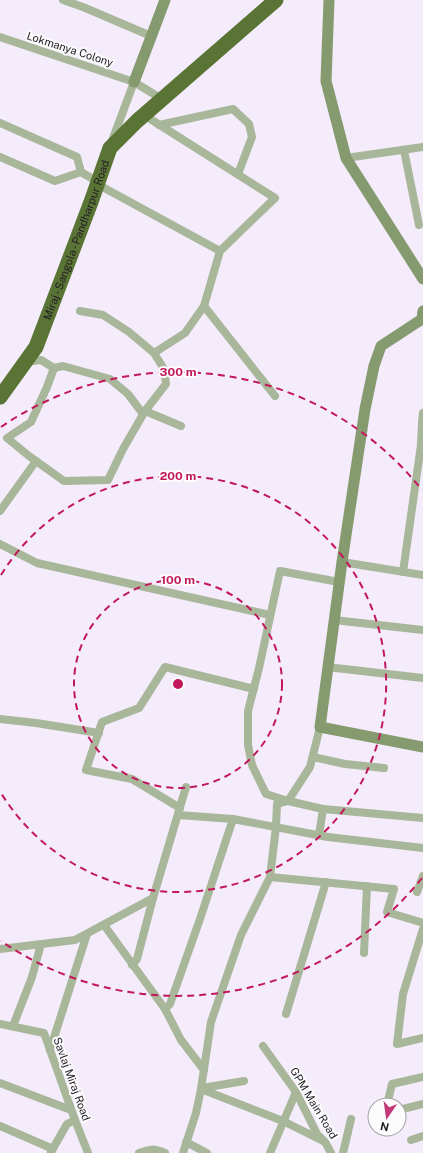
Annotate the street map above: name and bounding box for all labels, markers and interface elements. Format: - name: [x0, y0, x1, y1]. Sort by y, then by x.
- street label: Lokmanya Colony: [25, 29, 115, 69]
- street label: Miraj - Sangola - Pandharpur Road: [41, 158, 111, 321]
- text: 300 m: [160, 365, 197, 379]
- text: 200 m: [160, 469, 196, 483]
- text: 100 m: [161, 573, 195, 587]
- centre of rings: [171, 677, 185, 691]
- street label: Savlaj Miraj Road: [51, 1036, 93, 1122]
- street label: GPM Main Road: [288, 1065, 340, 1141]
- north arrow: [367, 1097, 407, 1137]
- text: N: [379, 1120, 390, 1134]

